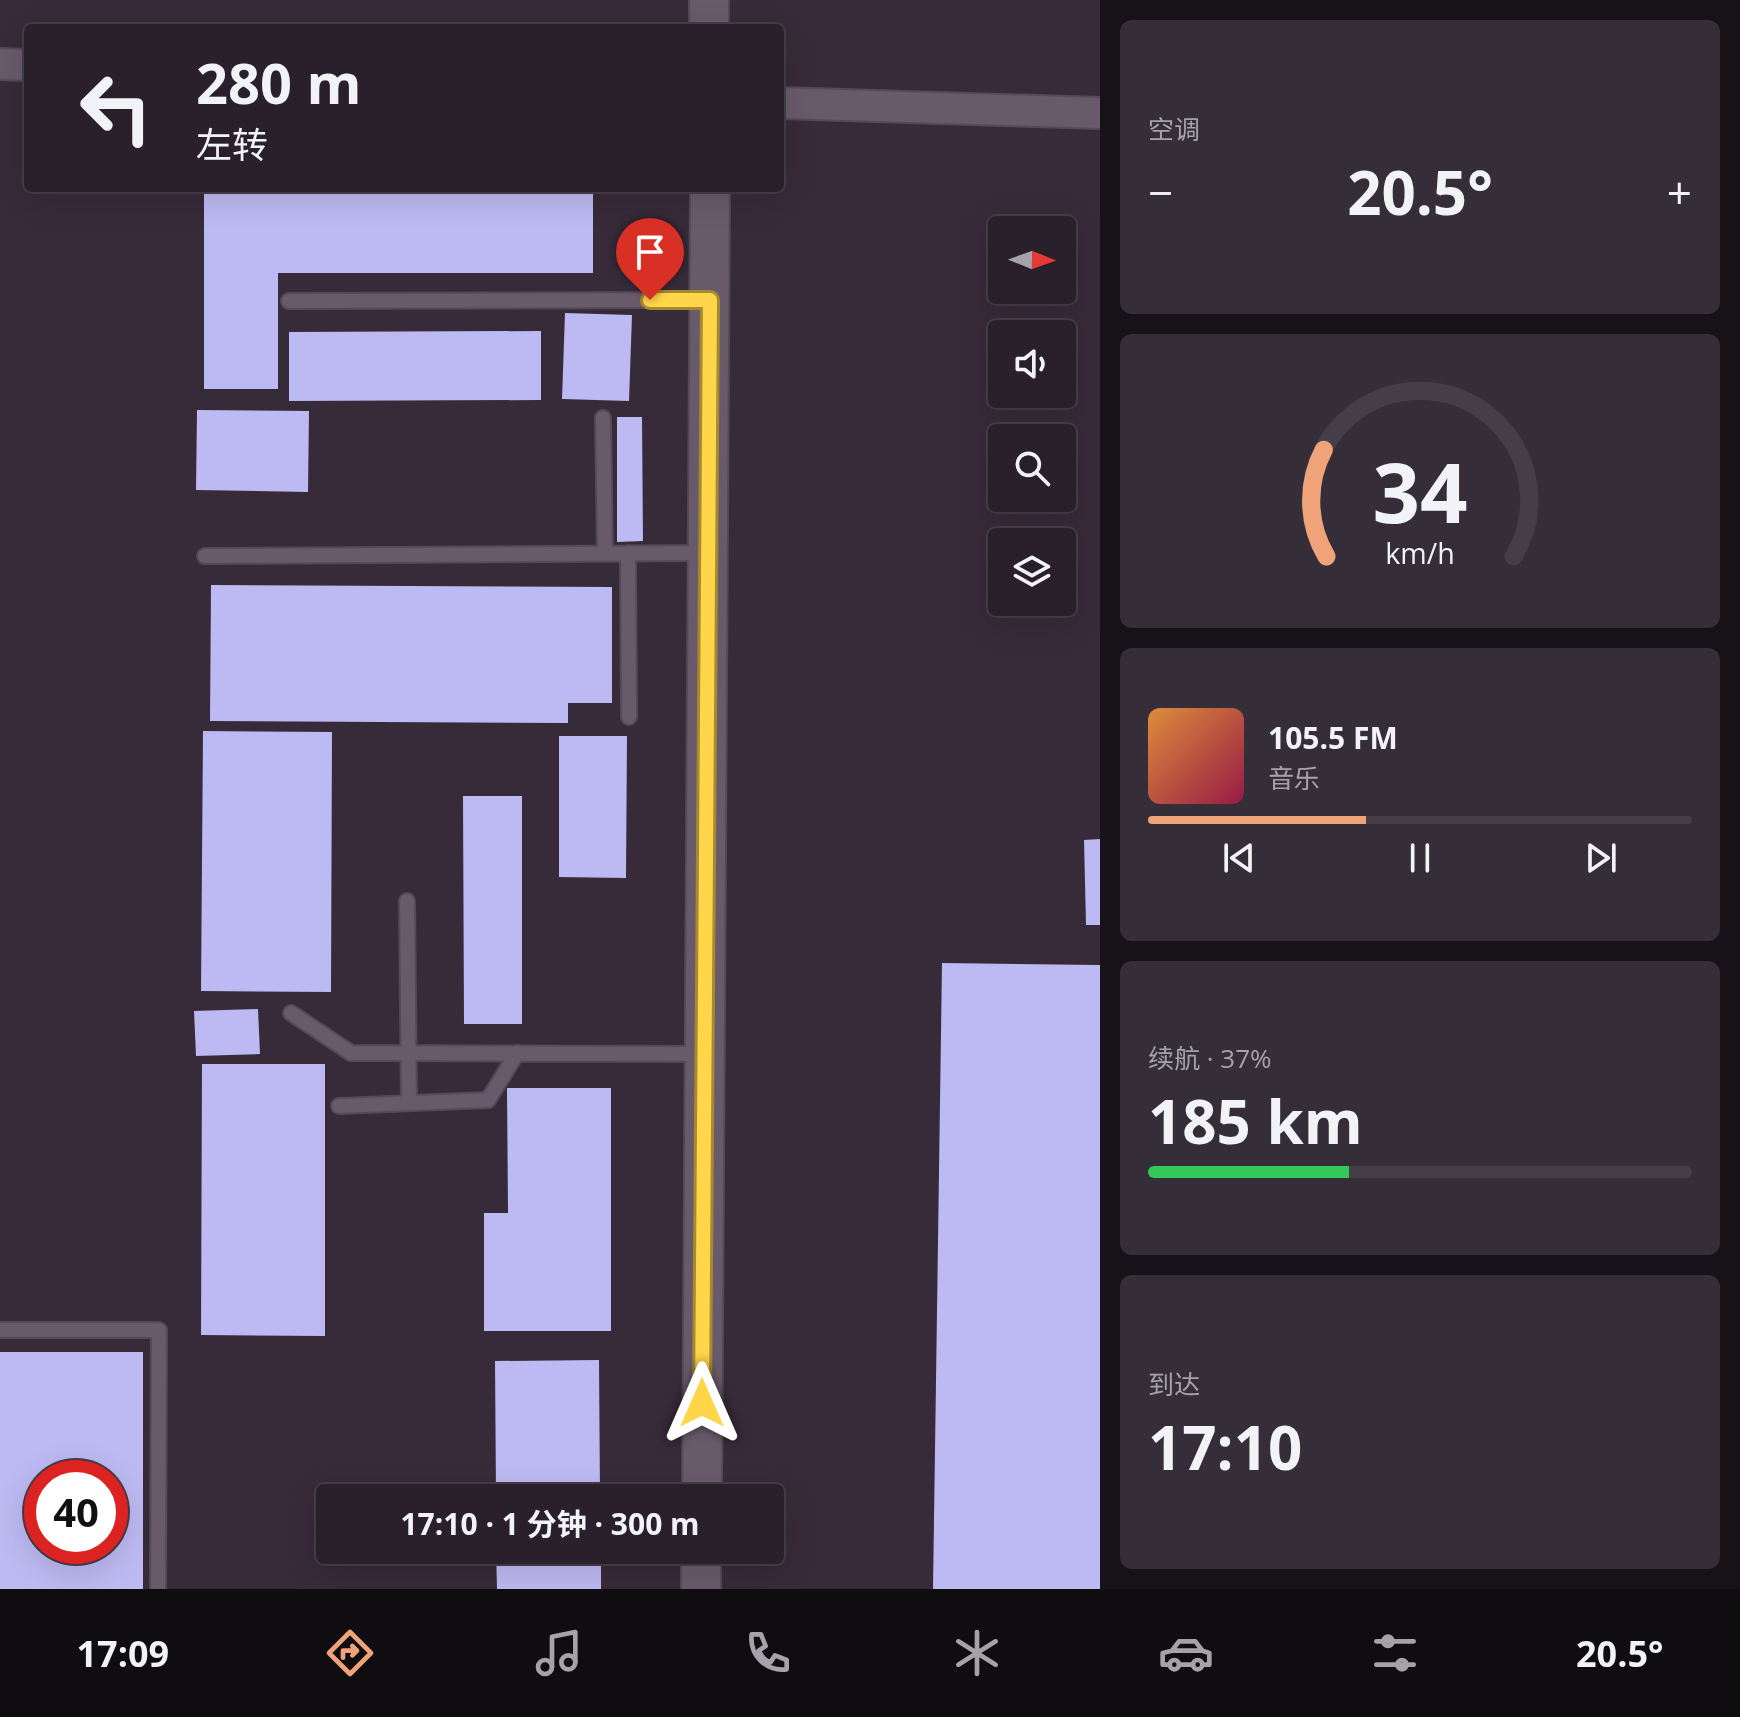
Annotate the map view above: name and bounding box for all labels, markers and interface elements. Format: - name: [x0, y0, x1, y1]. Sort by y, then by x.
- text: 280 m: [196, 44, 362, 120]
- icon: left: [64, 56, 168, 160]
- text: 空调: [1148, 111, 1200, 147]
- text: 左转: [196, 120, 268, 169]
- text: 20.5°: [1347, 151, 1493, 233]
- text: −: [1148, 162, 1173, 222]
- text: +: [1667, 162, 1692, 222]
- north arrow: [988, 216, 1076, 304]
- map controls: [988, 216, 1076, 616]
- pin: [616, 218, 684, 300]
- icon: arrive: [628, 230, 672, 274]
- button: sound: [988, 320, 1076, 408]
- button: search: [988, 424, 1076, 512]
- text: 34: [1372, 433, 1468, 546]
- button: layers: [988, 528, 1076, 616]
- text: km/h: [1385, 533, 1455, 572]
- text: 105.5 FM: [1268, 717, 1398, 758]
- text: 音乐: [1268, 760, 1320, 796]
- icon: previous: [1217, 836, 1261, 880]
- icon: pause: [1398, 836, 1442, 880]
- icon: next: [1579, 836, 1623, 880]
- text: 续航 · 37%: [1148, 1040, 1272, 1076]
- text: 185 km: [1148, 1080, 1363, 1162]
- position arrow: [660, 1361, 744, 1445]
- text: 到达: [1148, 1366, 1200, 1402]
- text: 17:10: [1148, 1406, 1302, 1488]
- speed limit sign: 40: [24, 1460, 128, 1564]
- text: 17:10 · 1 分钟 · 300 m: [400, 1503, 700, 1544]
- icon: directions: [322, 1625, 378, 1681]
- icon: music: [531, 1625, 587, 1681]
- icon: phone: [740, 1625, 796, 1681]
- icon: climate: [949, 1625, 1005, 1681]
- icon: car: [1158, 1625, 1214, 1681]
- icon: filters: [1367, 1625, 1423, 1681]
- text: 17:09: [76, 1629, 169, 1678]
- text: 20.5°: [1576, 1629, 1663, 1678]

